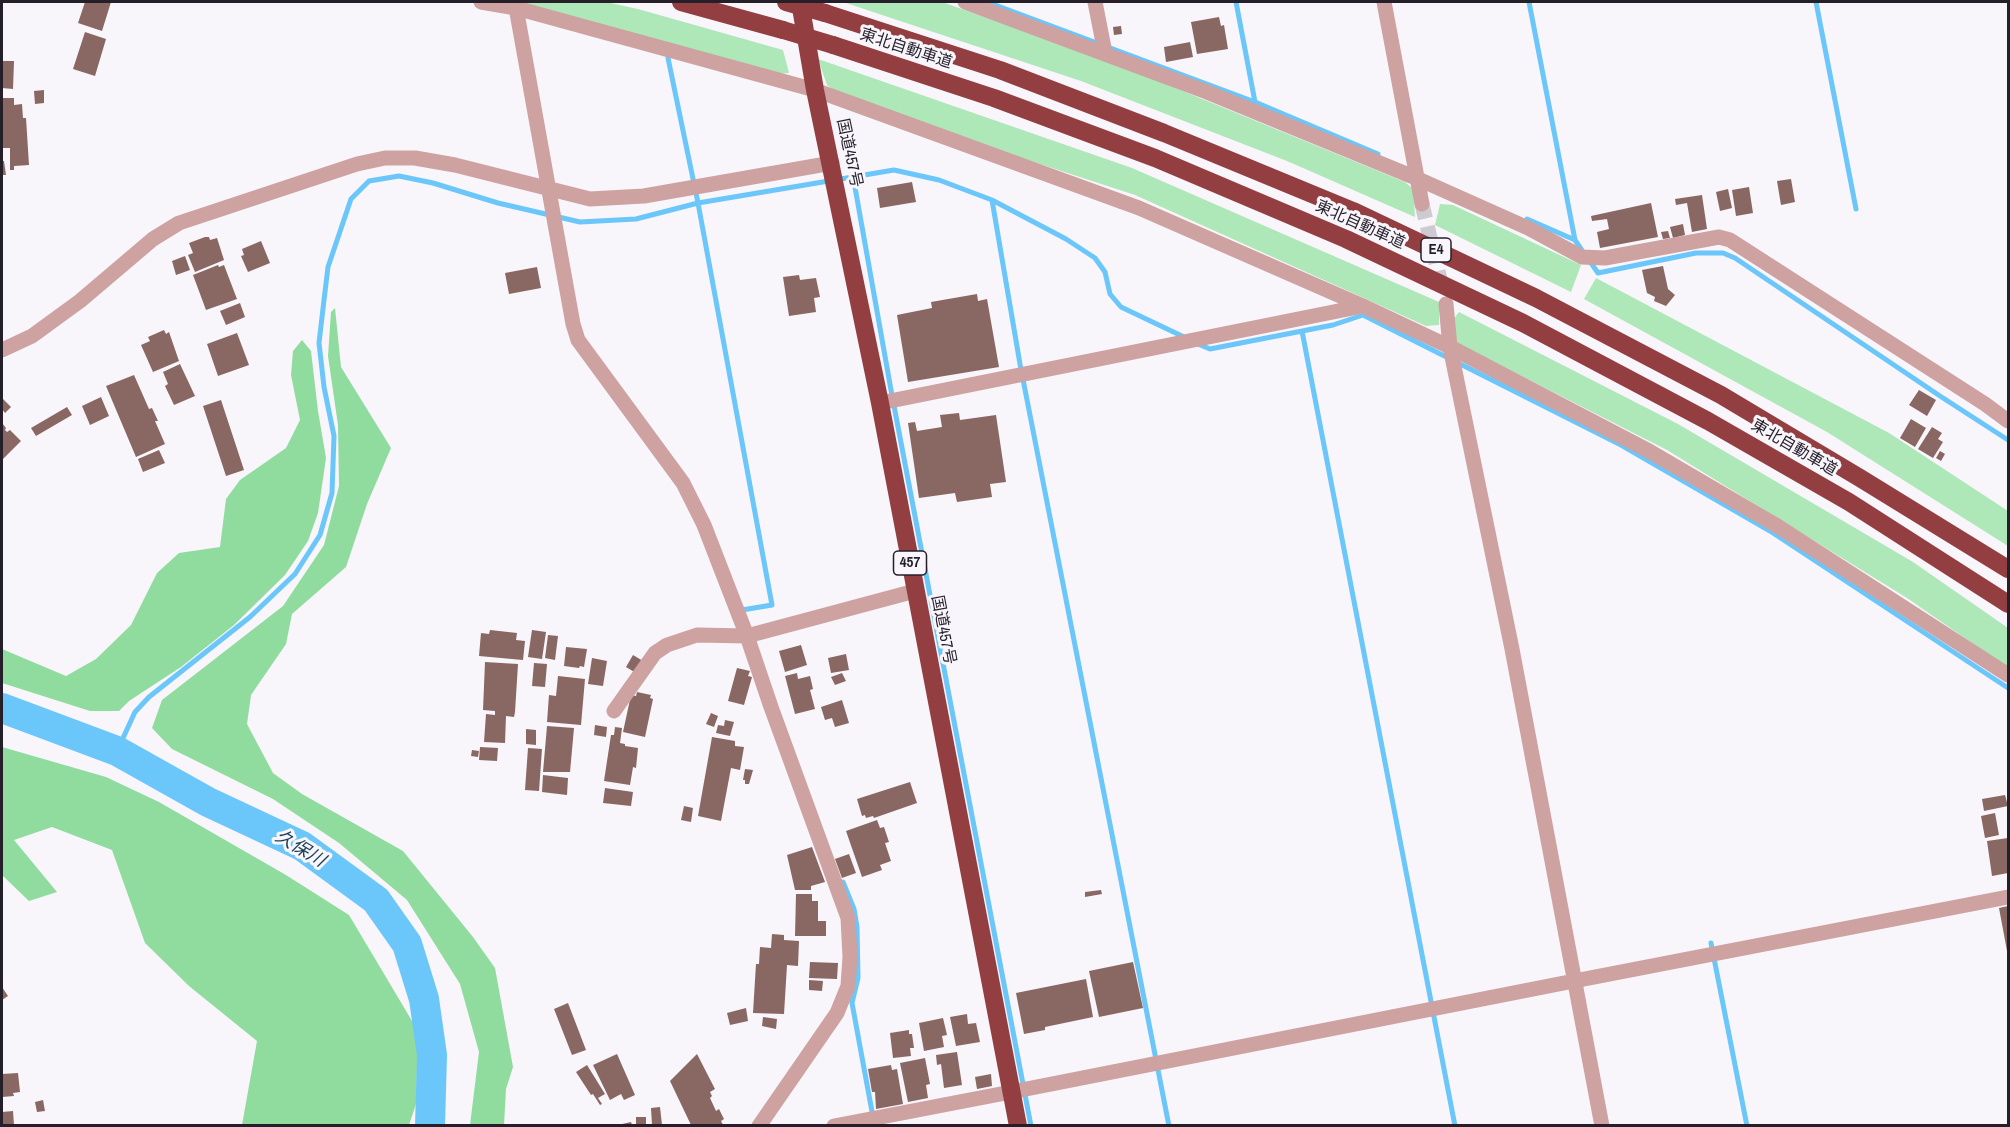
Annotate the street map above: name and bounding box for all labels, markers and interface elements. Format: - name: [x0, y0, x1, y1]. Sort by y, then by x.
- street label: 東北自動車道: [857, 25, 955, 73]
- street label: 国道457号: [832, 117, 866, 189]
- street label: 東北自動車道: [1312, 197, 1408, 253]
- road number: E4: [1421, 238, 1451, 262]
- street label: 東北自動車道: [1748, 416, 1840, 480]
- road number: 457: [894, 551, 926, 575]
- street label: 国道457号: [927, 594, 959, 666]
- water label: 久保川: [271, 826, 329, 872]

